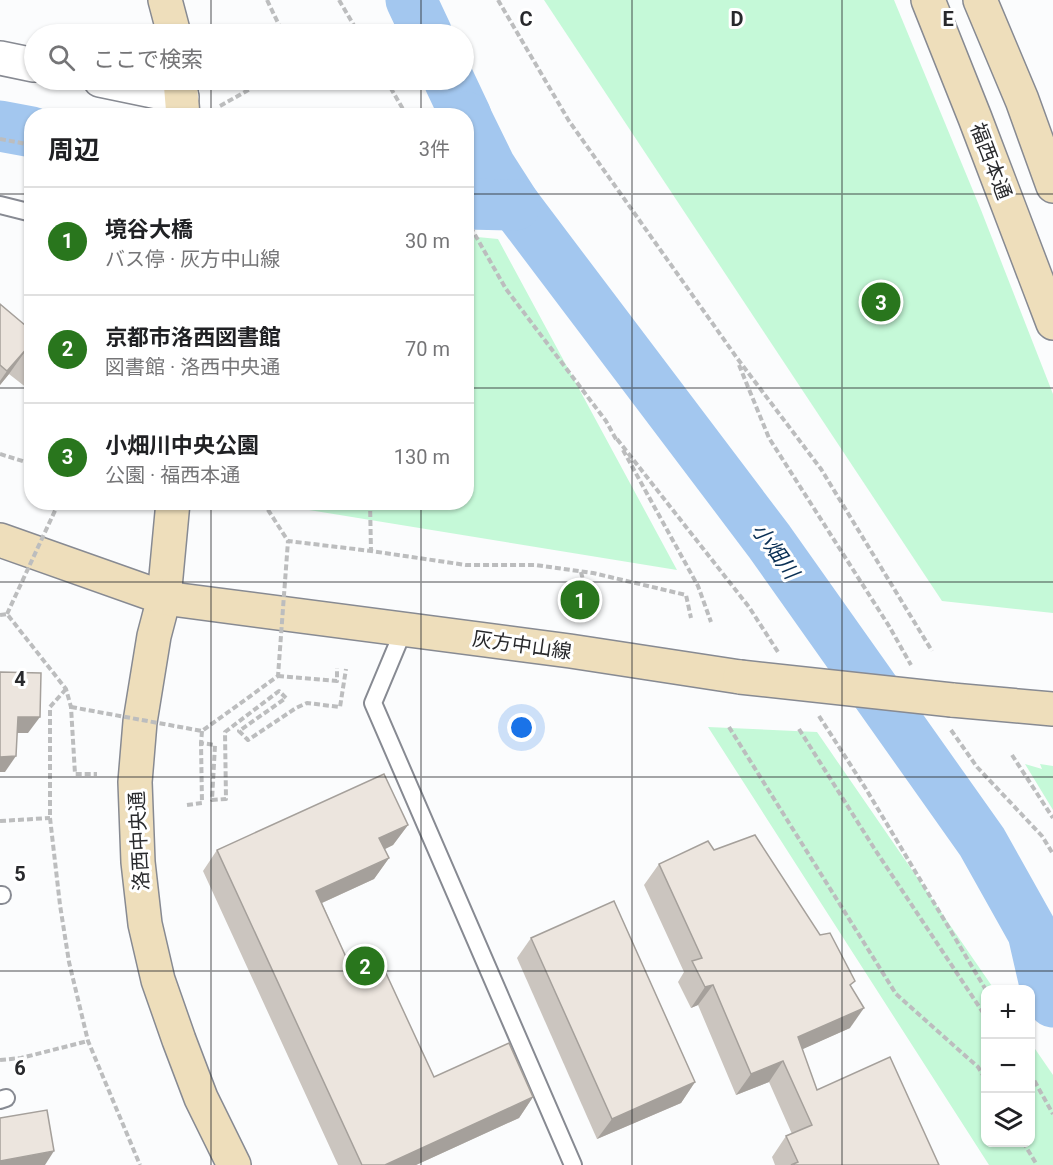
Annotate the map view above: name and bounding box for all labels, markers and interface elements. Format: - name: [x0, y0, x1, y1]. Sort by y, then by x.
- text: C: [519, 7, 533, 31]
- text: D: [731, 7, 744, 31]
- text: E: [942, 7, 954, 31]
- search box: [24, 24, 474, 90]
- icon: search: [45, 41, 78, 74]
- text: ここで検索: [93, 47, 203, 72]
- street label: 福西本通: [965, 119, 1017, 203]
- text: 周辺: [48, 135, 100, 165]
- text: 3件: [419, 137, 450, 161]
- text: 境谷大橋: [105, 217, 193, 242]
- text: 1: [62, 229, 73, 253]
- text: 30 m: [405, 229, 450, 253]
- text: バス停 · 灰方中山線: [105, 247, 280, 271]
- pin: 3: [862, 280, 900, 324]
- text: 京都市洛西図書館: [105, 325, 281, 350]
- text: 2: [62, 337, 73, 361]
- text: 70 m: [405, 337, 450, 361]
- text: 図書館 · 洛西中央通: [105, 355, 280, 379]
- text: 小畑川中央公園: [105, 433, 259, 458]
- text: 3: [62, 445, 73, 469]
- text: 130 m: [394, 445, 450, 469]
- text: 公園 · 福西本通: [105, 463, 240, 487]
- water label: 小畑川: [747, 518, 804, 585]
- pin: 1: [560, 578, 600, 622]
- street label: 灰方中山線: [471, 626, 573, 664]
- text: 4: [14, 667, 26, 691]
- your location: [507, 713, 536, 742]
- street label: 洛西中央通: [124, 790, 154, 892]
- text: 5: [14, 862, 26, 886]
- pin: 2: [346, 944, 385, 988]
- map controls: [981, 985, 1035, 1147]
- button: +: [981, 985, 1035, 1039]
- button: −: [981, 1039, 1035, 1093]
- text: 6: [14, 1056, 26, 1080]
- button: layers: [981, 1093, 1035, 1147]

